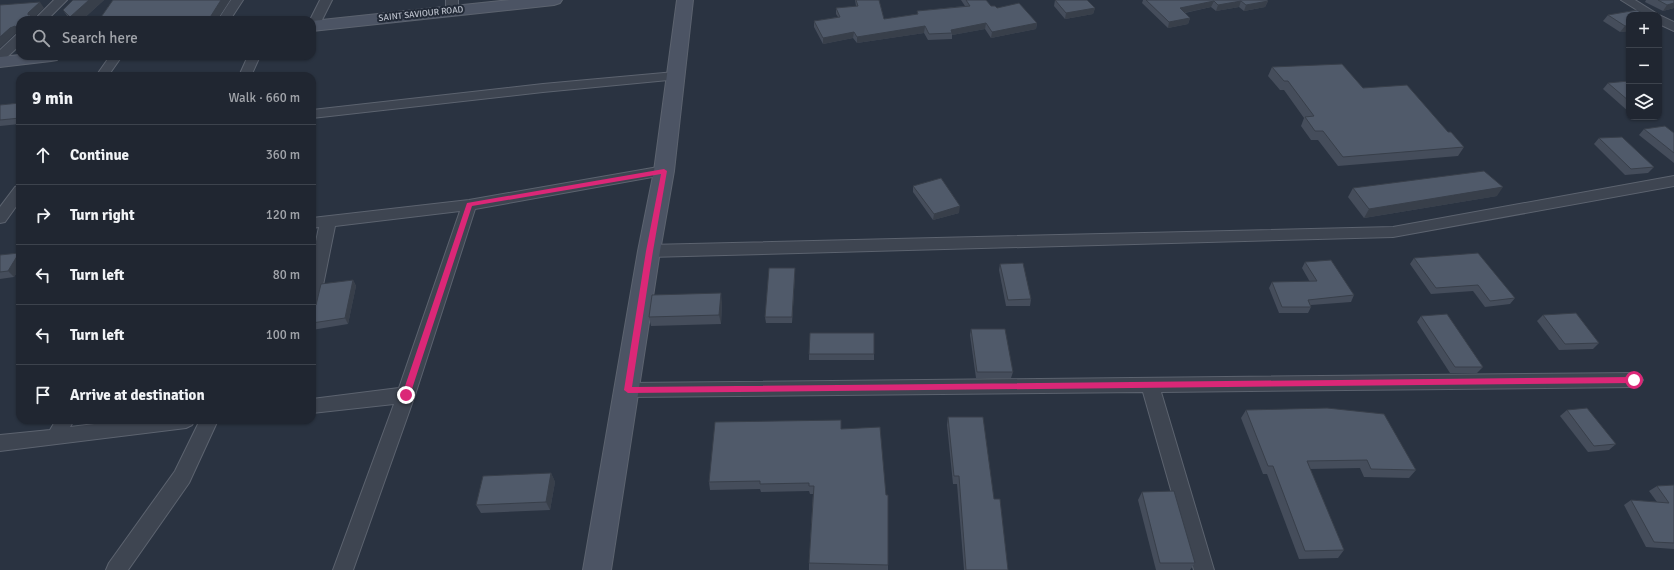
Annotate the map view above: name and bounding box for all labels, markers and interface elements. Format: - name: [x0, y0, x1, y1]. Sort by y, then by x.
- street label: SAINT SAVIOUR ROAD: [378, 4, 464, 24]
- map controls: [1626, 12, 1662, 120]
- button: +: [1626, 12, 1662, 48]
- search box: [16, 16, 316, 60]
- icon: search: [30, 27, 52, 49]
- text: Search here: [62, 29, 138, 47]
- button: −: [1626, 48, 1662, 84]
- button: layers: [1626, 84, 1662, 120]
- text: 9 min: [32, 88, 73, 109]
- text: Walk · 660 m: [229, 90, 300, 106]
- icon: ahead: [32, 144, 54, 166]
- text: Continue: [70, 146, 129, 164]
- text: 360 m: [266, 147, 300, 163]
- icon: right: [32, 204, 54, 226]
- text: Turn right: [70, 206, 135, 224]
- text: 120 m: [266, 207, 300, 223]
- icon: left: [32, 264, 54, 286]
- text: Turn left: [70, 266, 124, 284]
- text: 80 m: [273, 267, 300, 283]
- icon: left: [32, 324, 54, 346]
- text: Turn left: [70, 326, 124, 344]
- text: 100 m: [266, 327, 300, 343]
- route start: [1625, 371, 1643, 389]
- icon: arrive: [32, 384, 54, 406]
- text: Arrive at destination: [70, 386, 205, 404]
- route end: [397, 386, 415, 404]

